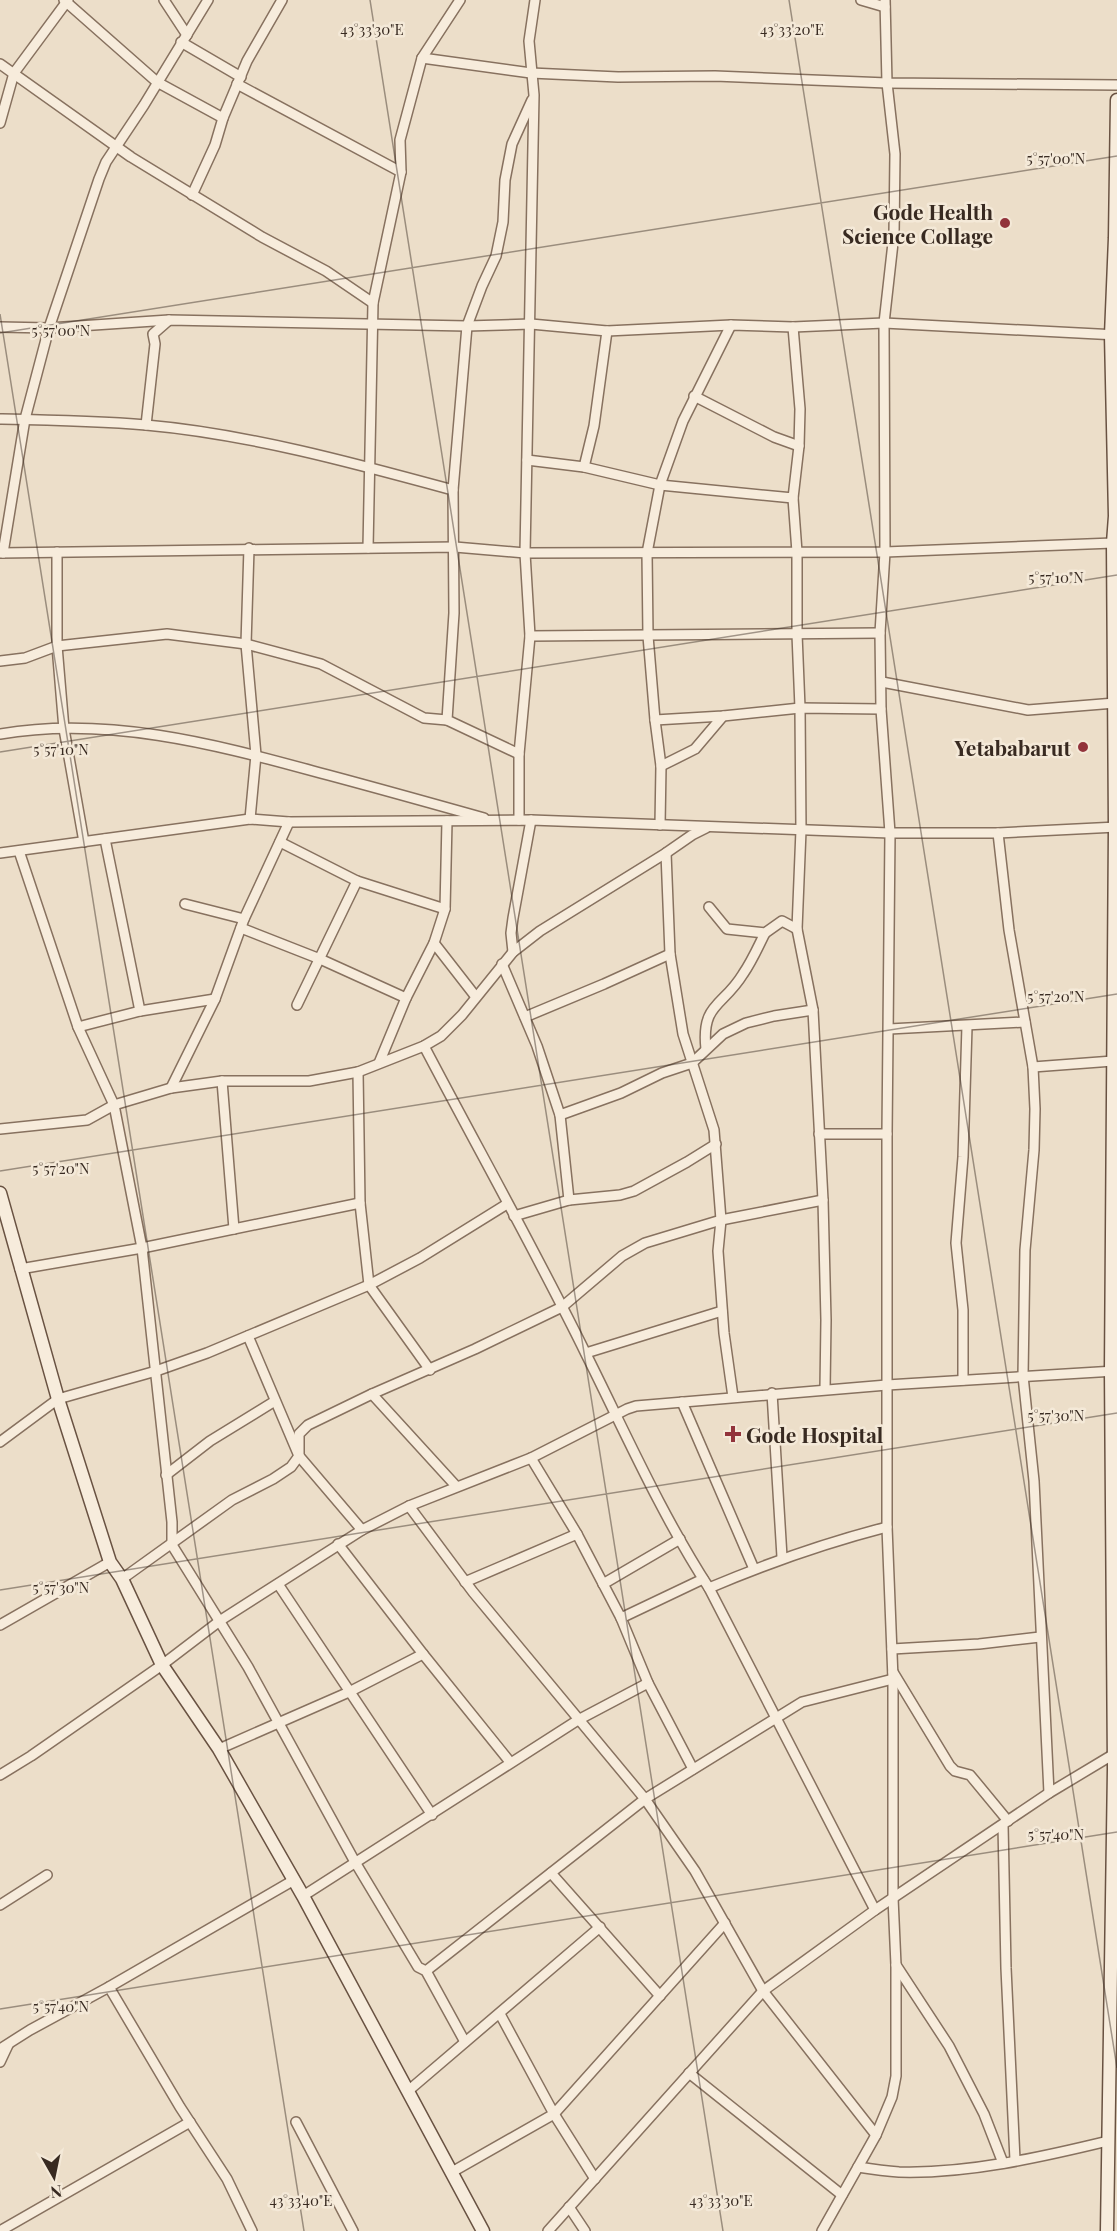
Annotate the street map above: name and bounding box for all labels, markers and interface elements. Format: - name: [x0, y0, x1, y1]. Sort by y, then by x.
- text: 43°33'30"E: [340, 19, 404, 39]
- text: 43°33'20"E: [760, 19, 824, 39]
- text: 5°57'00"N: [1027, 148, 1086, 168]
- place label: Gode Health Science Collage: [842, 197, 993, 249]
- marker: Gode Health Science Collage: [998, 216, 1012, 230]
- text: 5°57'00"N: [32, 320, 91, 340]
- text: 5°57'10"N: [1028, 567, 1084, 587]
- place label: Yetababarut: [953, 733, 1072, 761]
- text: 5°57'10"N: [33, 739, 89, 759]
- marker: Yetababarut: [1076, 740, 1090, 754]
- text: 5°57'20"N: [1027, 986, 1085, 1006]
- text: 5°57'20"N: [32, 1158, 90, 1178]
- text: 5°57'30"N: [1028, 1405, 1085, 1425]
- place label: Gode Hospital: [746, 1420, 884, 1448]
- marker: Gode Hospital: [724, 1425, 742, 1443]
- text: 5°57'30"N: [33, 1577, 90, 1597]
- text: 5°57'40"N: [1028, 1824, 1085, 1844]
- text: 5°57'40"N: [33, 1996, 90, 2016]
- north arrow: [24, 2147, 84, 2207]
- text: N: [49, 2181, 64, 2204]
- text: 43°33'40"E: [270, 2190, 332, 2210]
- text: 43°33'30"E: [689, 2190, 753, 2210]

